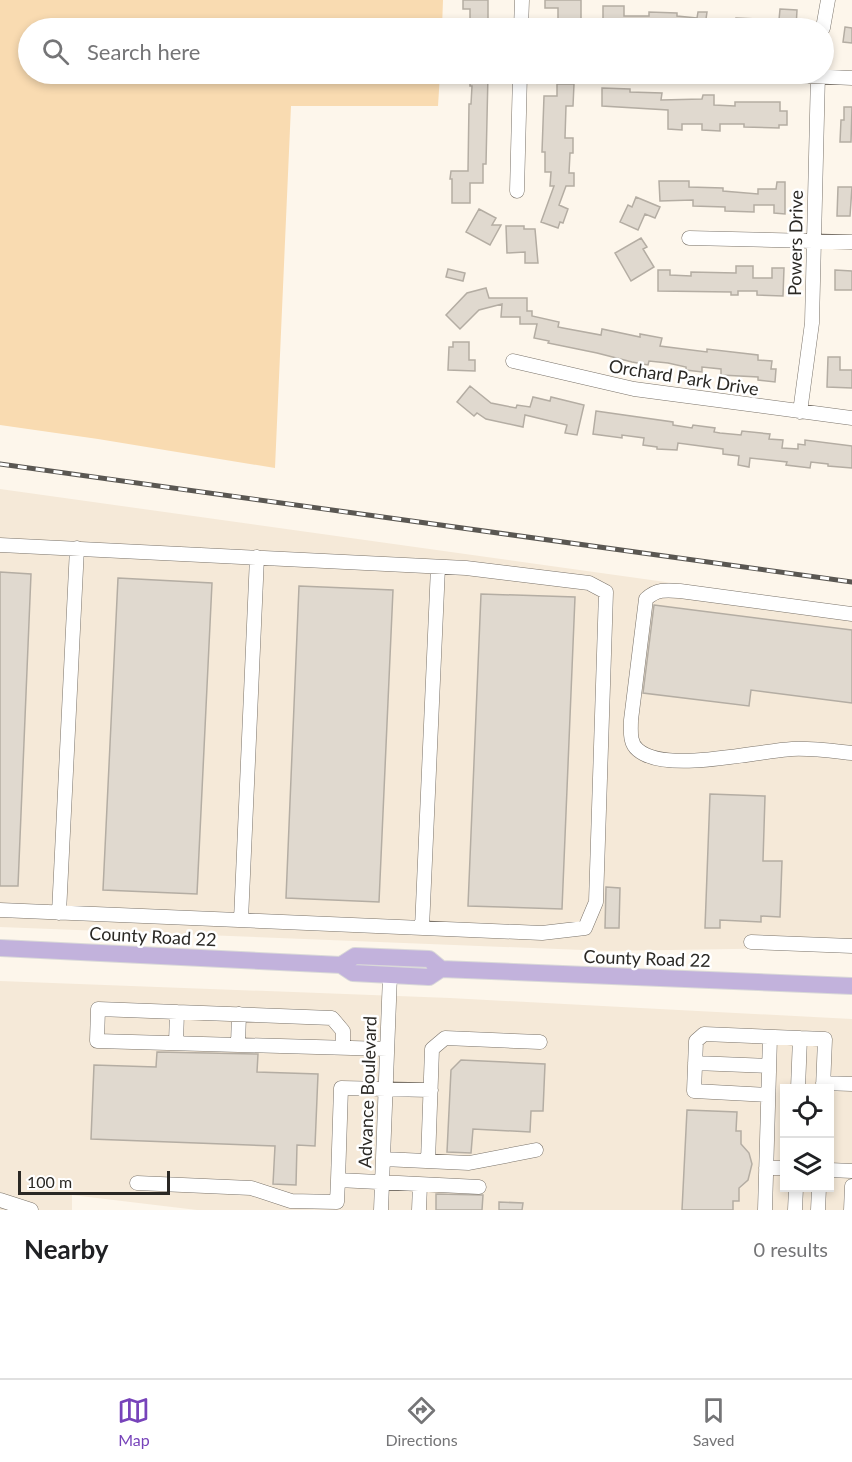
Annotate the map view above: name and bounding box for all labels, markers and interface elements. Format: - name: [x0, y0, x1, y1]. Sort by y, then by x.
- search box: [18, 18, 834, 84]
- icon: search: [39, 35, 72, 68]
- text: Search here: [87, 38, 200, 65]
- street label: Powers Drive: [783, 190, 807, 296]
- street label: Orchard Park Drive: [607, 354, 761, 400]
- street label: County Road 22: [89, 922, 217, 950]
- street label: County Road 22: [583, 945, 711, 971]
- street label: Advance Boulevard: [353, 1016, 381, 1168]
- map controls: [780, 1084, 834, 1192]
- button: locate: [780, 1084, 834, 1138]
- button: layers: [780, 1138, 834, 1192]
- scale bar: [18, 1168, 170, 1196]
- text: 100 m: [27, 1172, 72, 1191]
- text: Nearby: [24, 1233, 109, 1265]
- text: 0 results: [753, 1237, 828, 1261]
- tab: Map: [117, 1394, 150, 1449]
- tab: Directions: [385, 1394, 458, 1449]
- tab: Saved: [693, 1394, 734, 1449]

